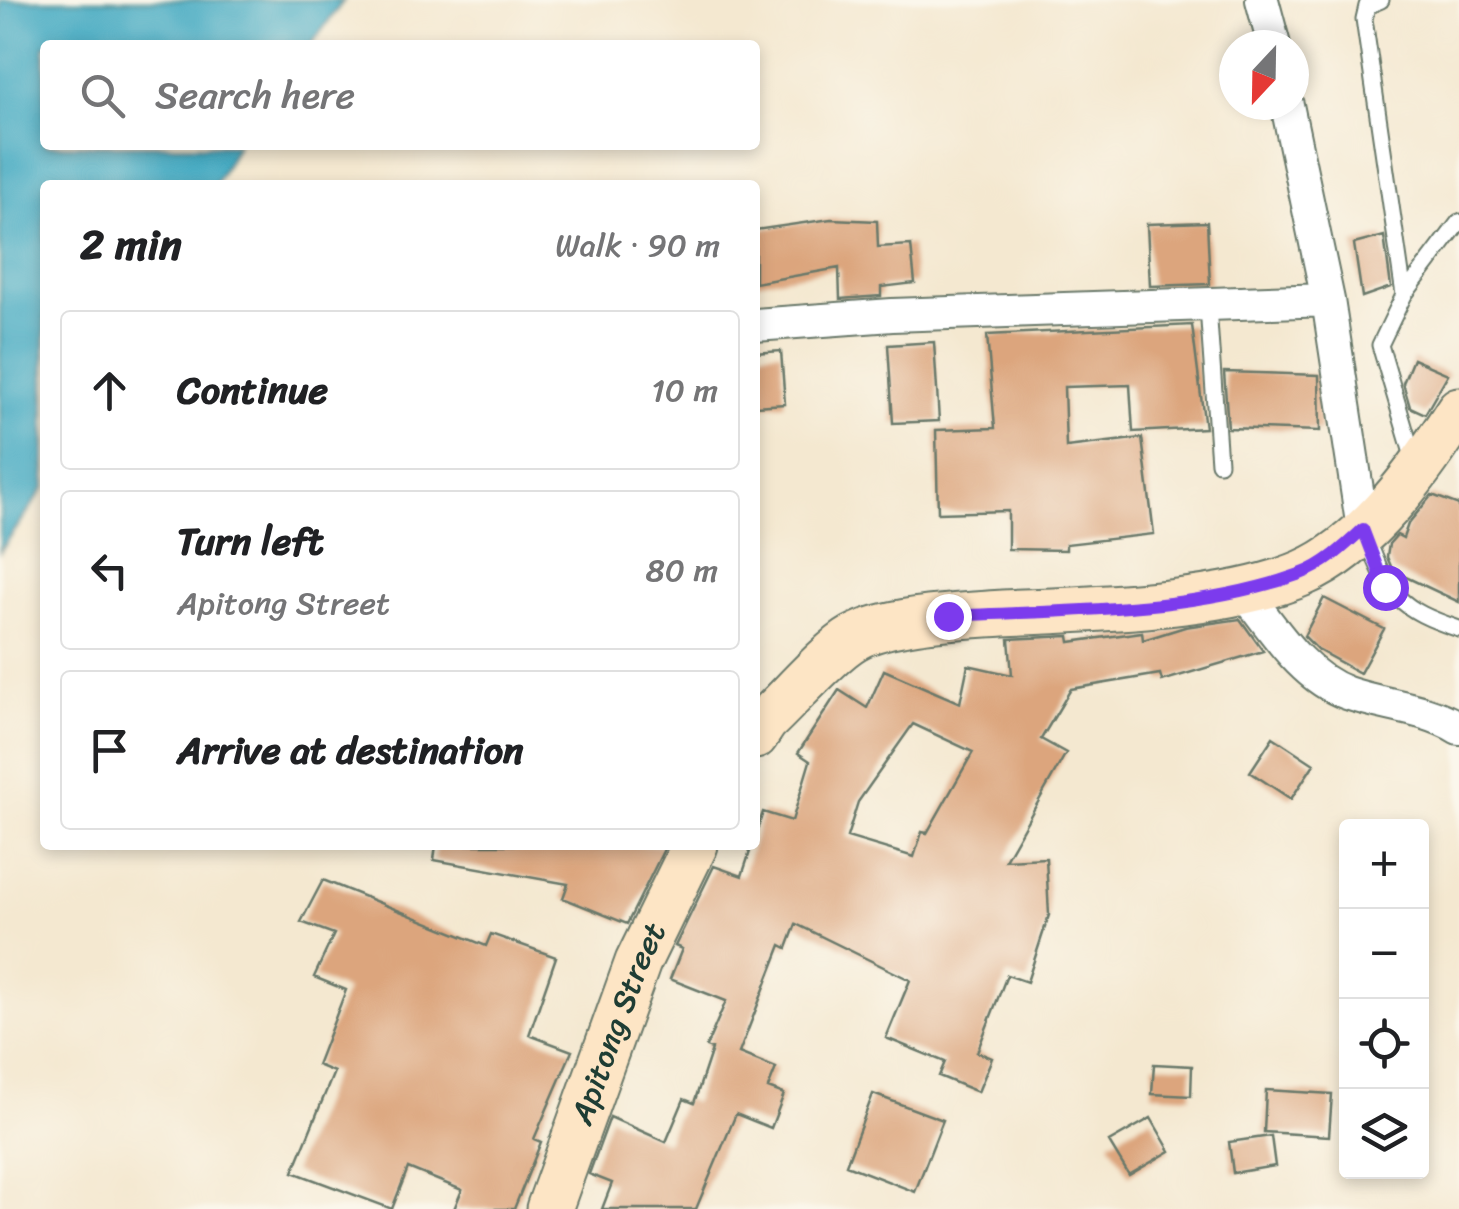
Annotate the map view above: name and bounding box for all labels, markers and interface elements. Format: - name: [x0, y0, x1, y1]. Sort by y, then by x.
- north arrow: [1219, 30, 1309, 120]
- search box: [40, 40, 760, 150]
- text: Search here: [155, 62, 355, 129]
- icon: search: [75, 68, 130, 123]
- text: 2 min: [80, 208, 182, 282]
- text: Walk · 90 m: [555, 217, 720, 274]
- text: Continue: [177, 357, 328, 424]
- text: 10 m: [651, 362, 718, 419]
- icon: ahead: [82, 363, 137, 418]
- text: Turn left: [177, 508, 323, 575]
- text: 80 m: [646, 542, 718, 599]
- icon: left: [82, 543, 137, 598]
- route start: [1363, 565, 1409, 611]
- text: Apitong Street: [177, 575, 390, 632]
- route end: [926, 594, 972, 640]
- text: Arrive at destination: [177, 717, 524, 784]
- icon: arrive: [82, 723, 137, 778]
- map controls: [1339, 819, 1429, 1179]
- button: +: [1339, 819, 1429, 909]
- button: −: [1339, 909, 1429, 999]
- street label: Apitong Street: [553, 912, 682, 1134]
- button: locate: [1339, 999, 1429, 1089]
- button: layers: [1339, 1089, 1429, 1179]

